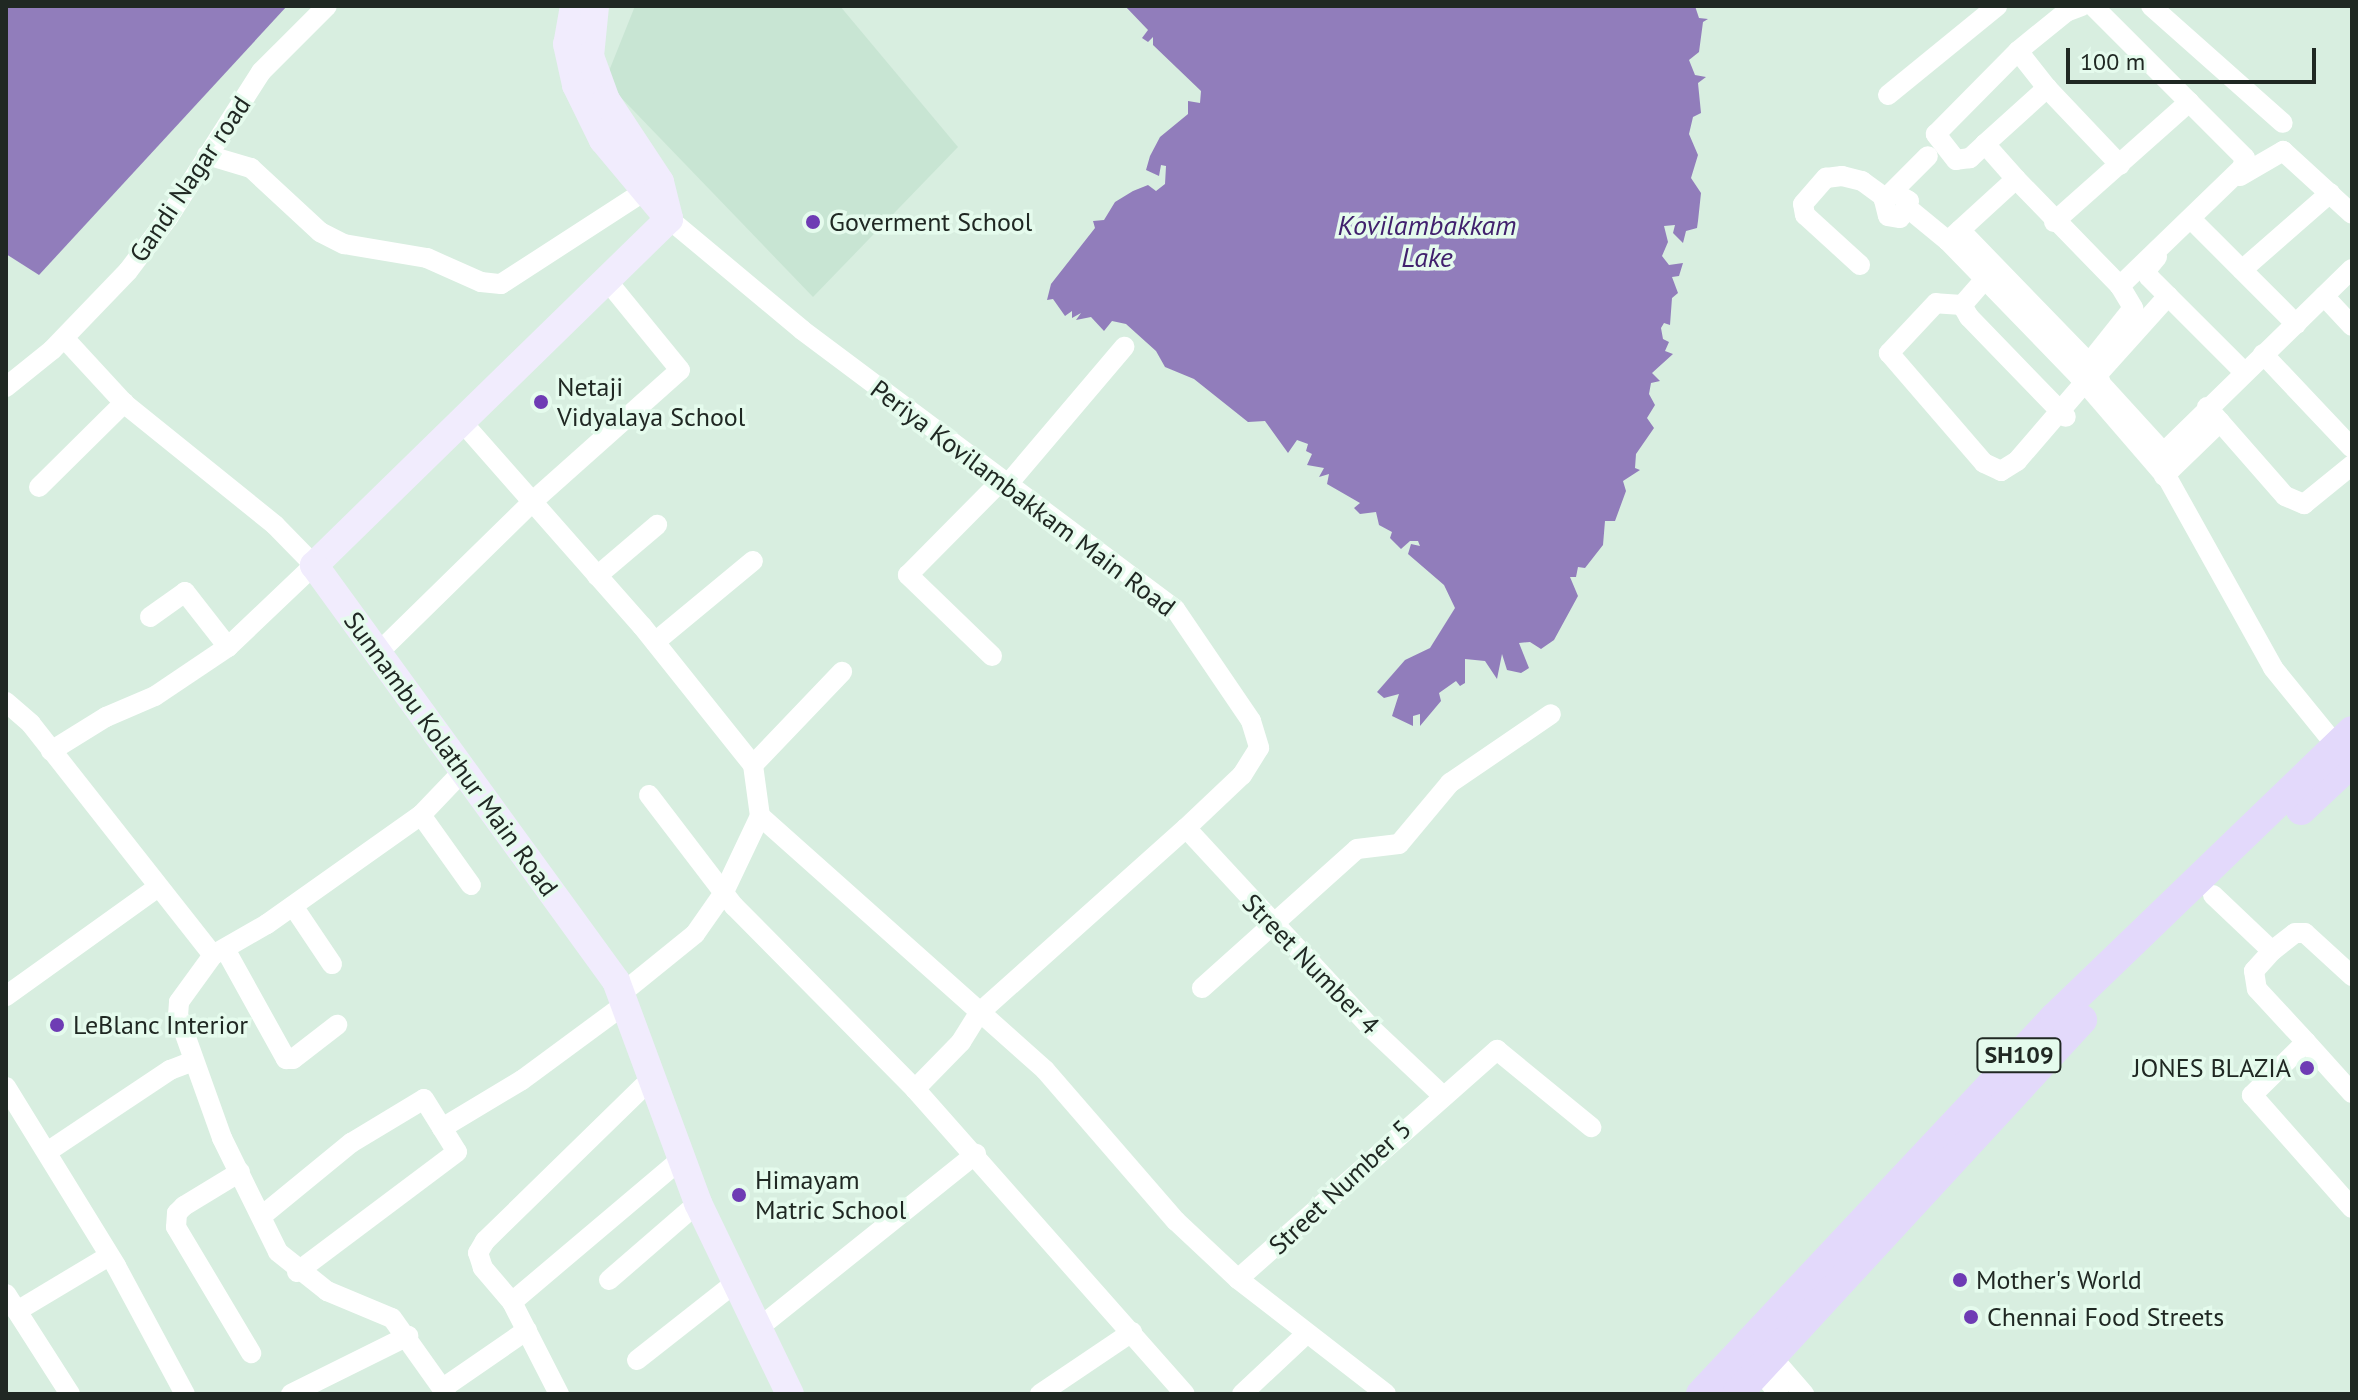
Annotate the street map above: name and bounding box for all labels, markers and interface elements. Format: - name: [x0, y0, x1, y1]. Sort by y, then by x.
- scale bar: [2070, 32, 2320, 82]
- text: 100 m: [2080, 46, 2145, 77]
- street label: Gandi Nagar road: [123, 90, 257, 268]
- place label: Goverment School: [829, 206, 1032, 238]
- water label: Kovilambakkam Lake: [1338, 208, 1516, 274]
- marker: Goverment School: [804, 213, 822, 231]
- place label: Netaji Vidyalaya School: [557, 371, 745, 432]
- street label: Periya Kovilambakkam Main Road: [865, 373, 1181, 623]
- marker: Netaji Vidyalaya School: [532, 393, 550, 411]
- street label: Sunnambu Kolathur Main Road: [337, 606, 565, 902]
- street label: Street Number 4: [1236, 887, 1386, 1041]
- place label: LeBlanc Interior: [73, 1009, 249, 1041]
- marker: LeBlanc Interior: [48, 1016, 66, 1034]
- road number: SH109: [1975, 1035, 2063, 1075]
- place label: JONES BLAZIA: [2133, 1052, 2291, 1084]
- marker: JONES BLAZIA: [2298, 1059, 2316, 1077]
- street label: Street Number 5: [1262, 1113, 1418, 1261]
- place label: Himayam Matric School: [755, 1164, 907, 1226]
- marker: Himayam Matric School: [730, 1186, 748, 1204]
- place label: Mother's World: [1976, 1264, 2142, 1296]
- marker: Mother's World: [1951, 1271, 1969, 1289]
- place label: Chennai Food Streets: [1987, 1301, 2224, 1333]
- marker: Chennai Food Streets: [1962, 1308, 1980, 1326]

